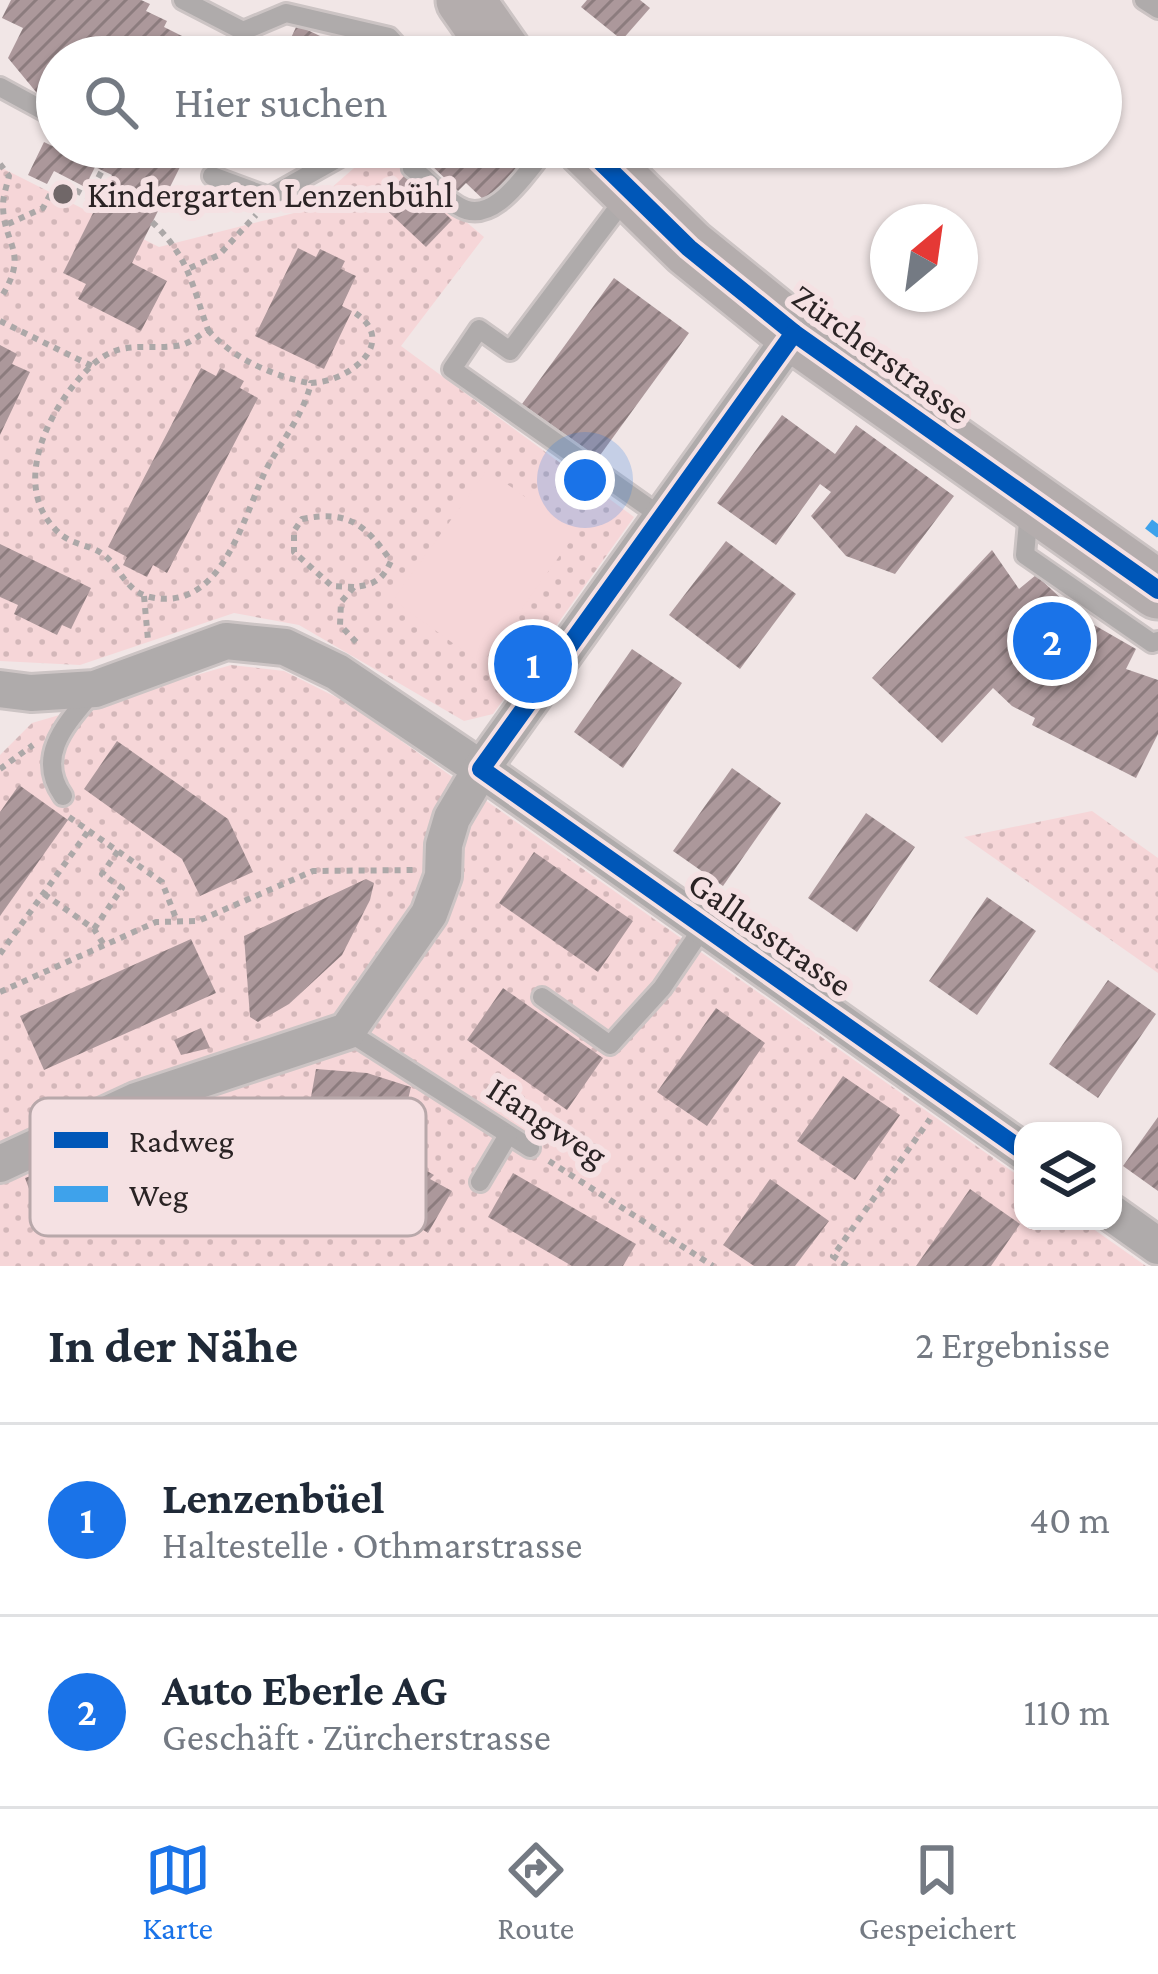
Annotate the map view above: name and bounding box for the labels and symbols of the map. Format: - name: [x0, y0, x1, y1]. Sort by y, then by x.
- place label: Kindergarten Lenzenbühl: [87, 175, 454, 215]
- marker: Kindergarten Lenzenbühl: [50, 181, 76, 207]
- north arrow: [870, 204, 978, 312]
- street label: Zürcherstrasse: [784, 276, 978, 432]
- your location: [555, 450, 615, 510]
- pin: 2: [1013, 596, 1091, 686]
- pin: 1: [494, 619, 572, 709]
- street label: Gallusstrasse: [681, 863, 860, 1005]
- street label: Ifangweg: [480, 1068, 615, 1175]
- legend: [30, 1098, 426, 1236]
- text: Radweg: [129, 1122, 234, 1159]
- text: Weg: [129, 1176, 188, 1213]

